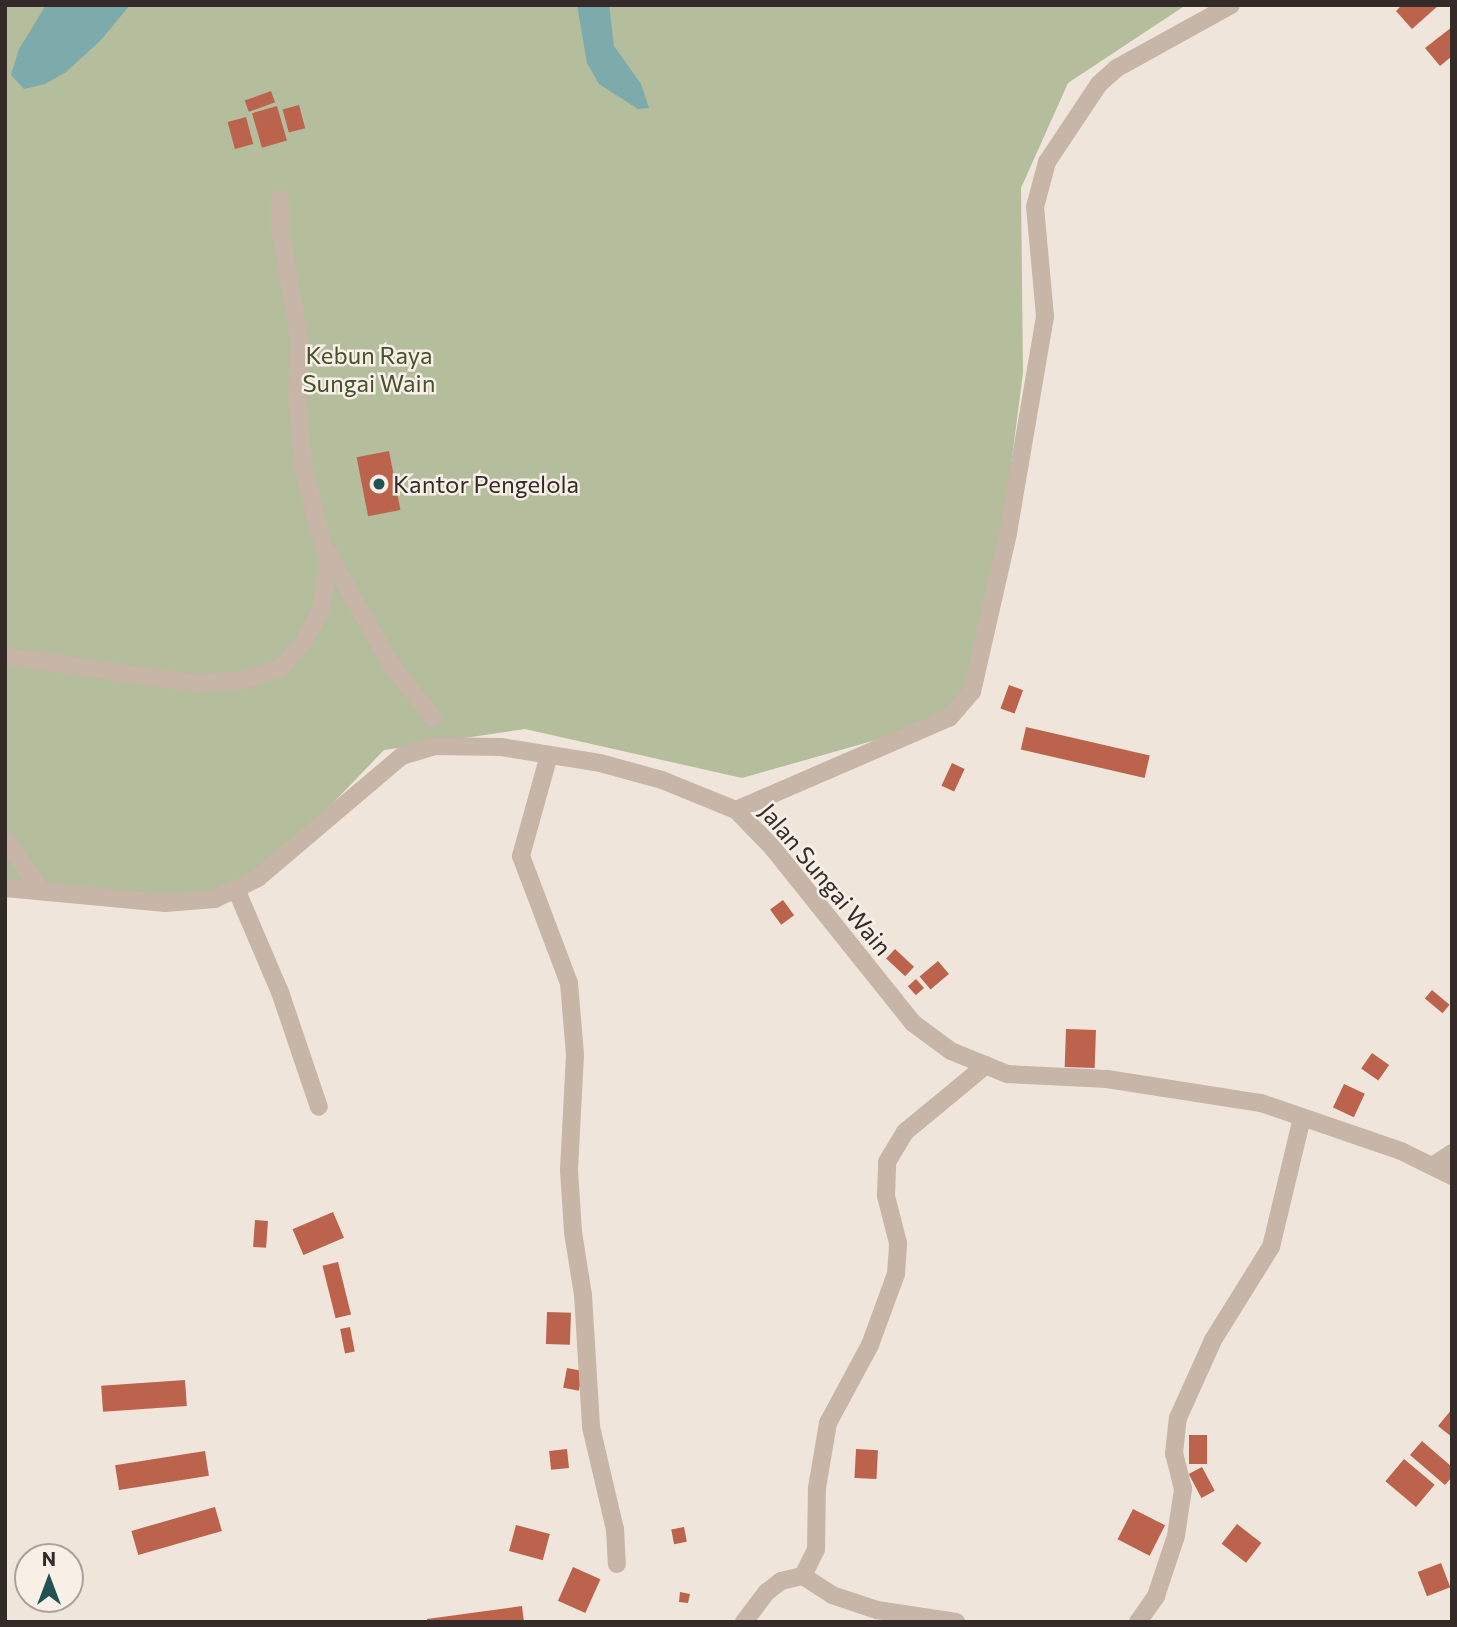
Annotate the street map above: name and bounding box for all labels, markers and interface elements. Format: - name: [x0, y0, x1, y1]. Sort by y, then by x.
- park label: Kebun Raya Sungai Wain: [302, 341, 436, 397]
- place label: Kantor Pengelola: [393, 470, 579, 498]
- marker: Kantor Pengelola: [371, 476, 387, 492]
- street label: Jalan Sungai Wain: [754, 797, 898, 961]
- north arrow: [14, 1543, 84, 1613]
- text: N: [42, 1547, 56, 1570]

